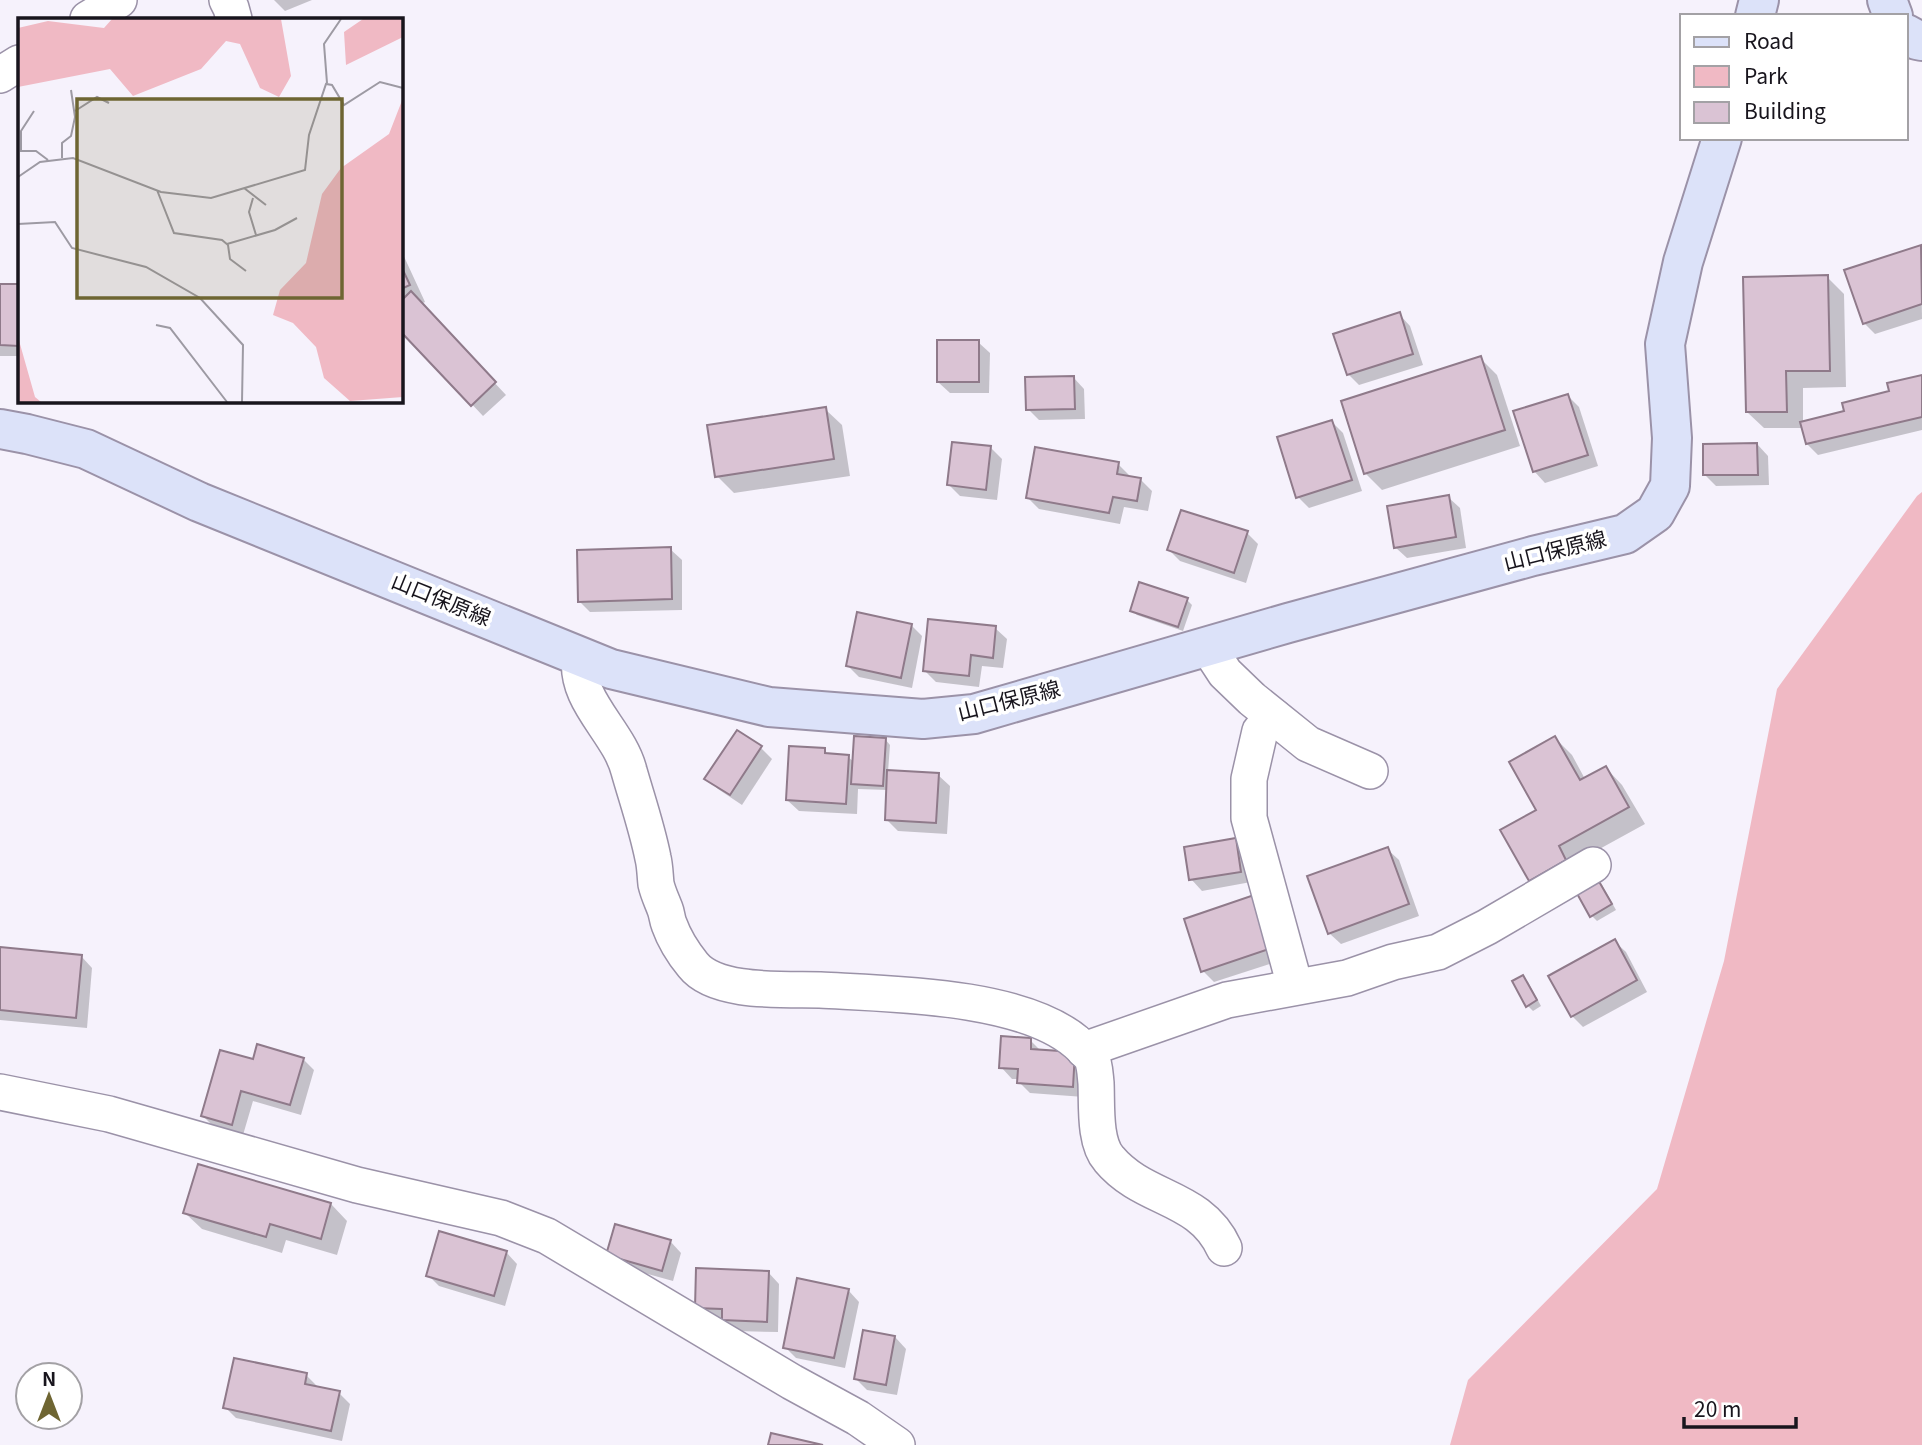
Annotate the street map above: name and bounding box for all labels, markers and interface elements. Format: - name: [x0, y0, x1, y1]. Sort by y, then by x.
- legend: [1680, 14, 1908, 140]
- inset map: [18, 18, 402, 402]
- text: Road: [1744, 25, 1794, 55]
- text: Park: [1744, 60, 1788, 90]
- text: Building: [1744, 95, 1826, 125]
- street label: 山口保原線: [1500, 522, 1609, 576]
- street label: 山口保原線: [387, 565, 496, 632]
- street label: 山口保原線: [954, 672, 1063, 726]
- north arrow: [14, 1361, 84, 1431]
- text: N: [42, 1364, 56, 1391]
- scale bar: [1684, 1386, 1796, 1430]
- text: 20 m: [1694, 1393, 1741, 1423]

